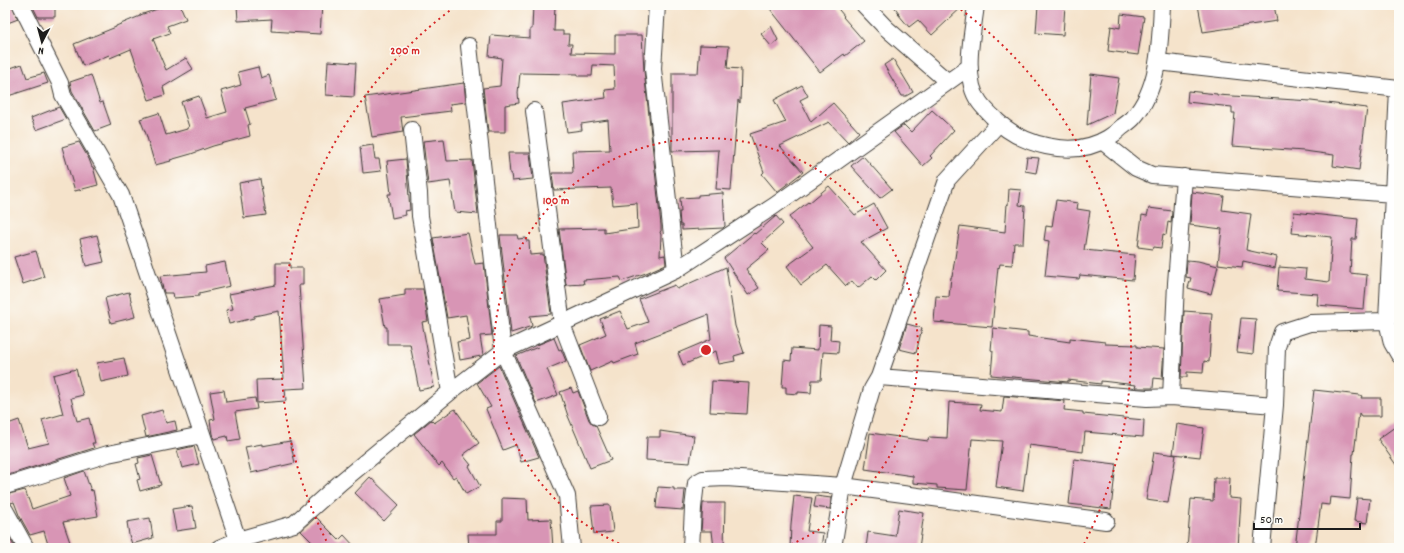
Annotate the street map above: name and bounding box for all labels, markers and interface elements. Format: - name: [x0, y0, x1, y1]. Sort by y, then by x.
- north arrow: [22, 22, 62, 62]
- text: N: [37, 42, 45, 58]
- text: 200 m: [390, 43, 420, 60]
- text: 100 m: [543, 193, 569, 210]
- centre of rings: [699, 343, 713, 357]
- scale bar: [1254, 505, 1360, 531]
- text: 50 m: [1260, 512, 1283, 529]

